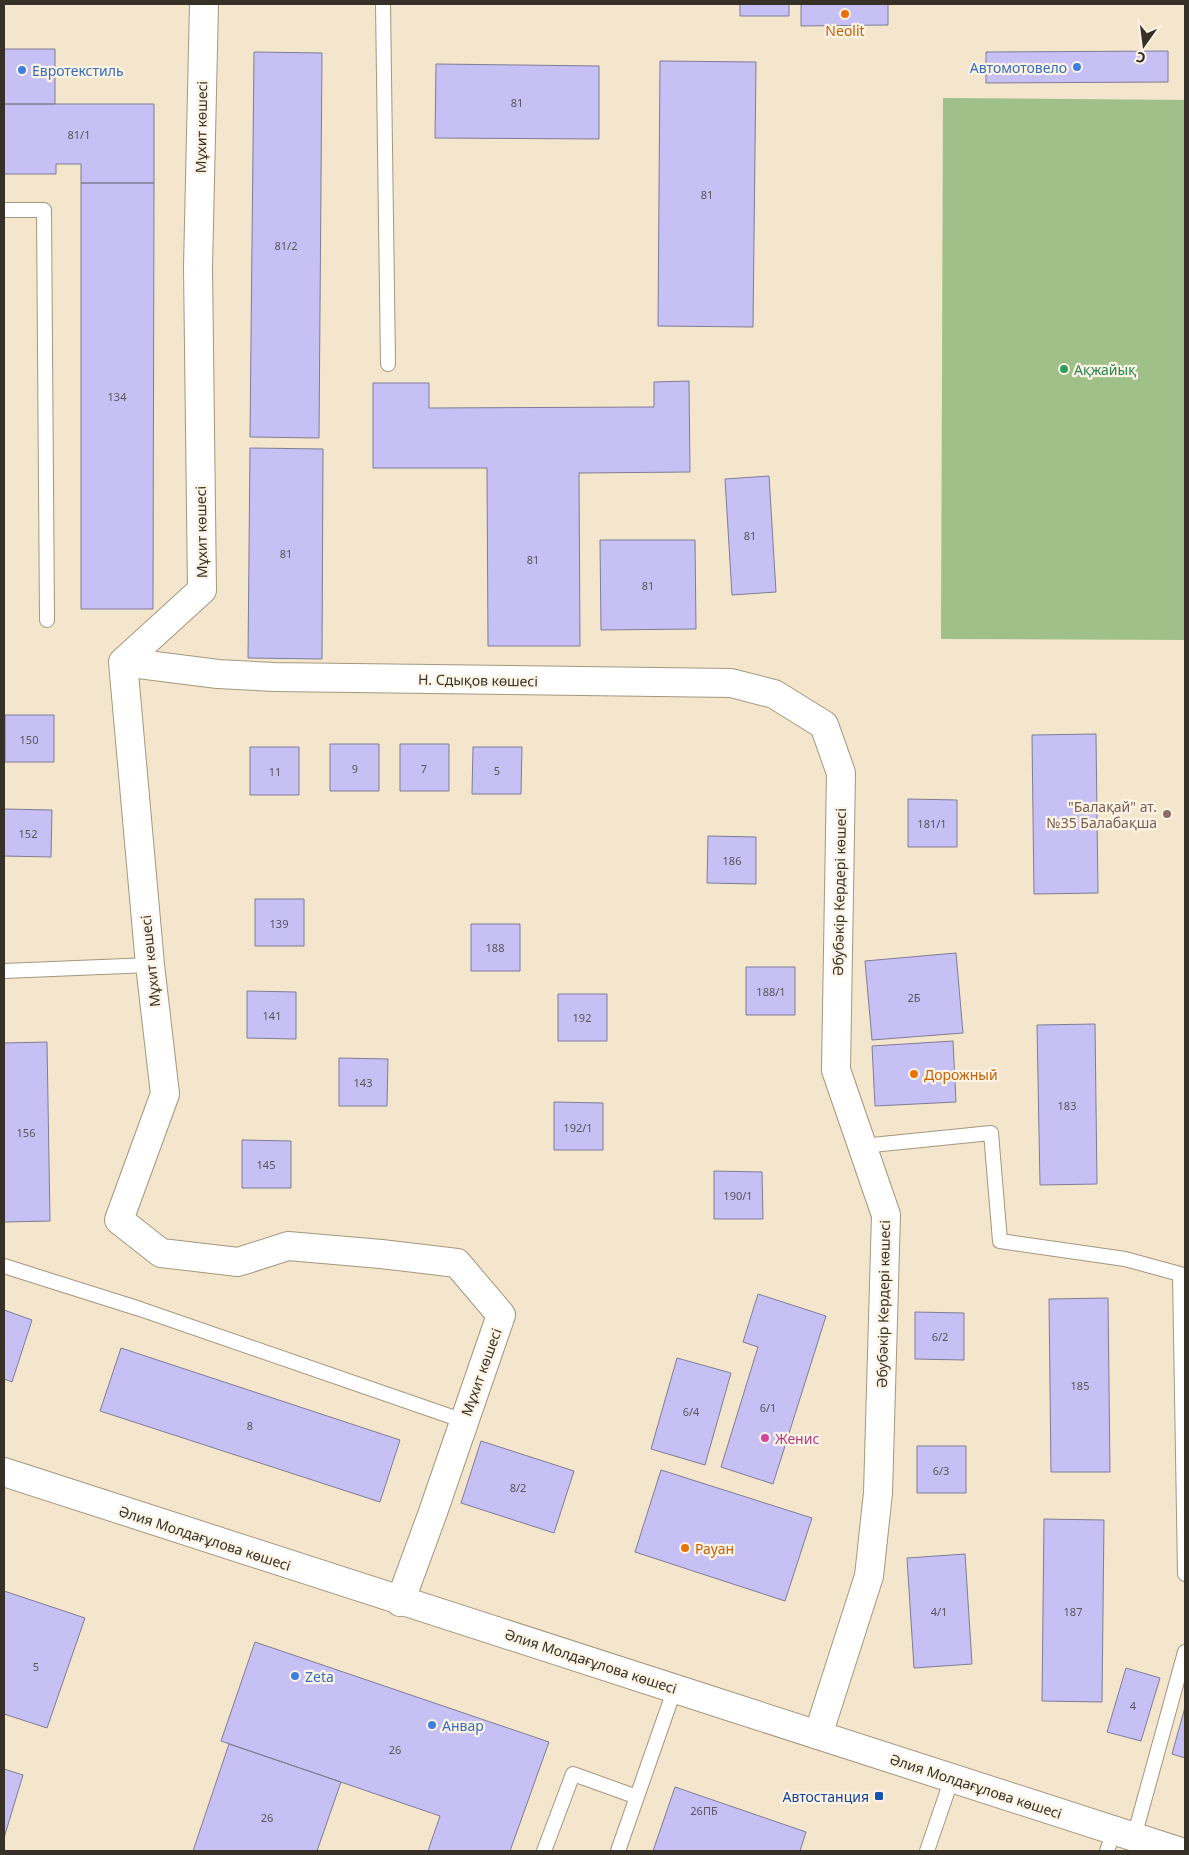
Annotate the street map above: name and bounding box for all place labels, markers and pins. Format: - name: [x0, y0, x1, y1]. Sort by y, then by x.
- marker: Neolit: [839, 8, 851, 20]
- place label: Neolit: [825, 21, 865, 40]
- place label: Автомотовело: [970, 58, 1067, 77]
- place label: Евротекстиль: [32, 61, 124, 80]
- marker: Автомотовело: [1071, 61, 1083, 73]
- marker: Евротекстиль: [16, 64, 28, 76]
- place label: Ақжайық: [1074, 360, 1136, 379]
- marker: Ақжайық: [1058, 363, 1070, 375]
- place label: "Балақай" ат. №35 Балабақша: [1046, 797, 1157, 832]
- marker: "Балақай" ат. №35 Балабақша: [1161, 808, 1173, 820]
- place label: Дорожный: [924, 1065, 998, 1084]
- marker: Дорожный: [908, 1068, 920, 1080]
- place label: Женис: [775, 1429, 819, 1448]
- marker: Женис: [759, 1432, 771, 1444]
- place label: Рауан: [695, 1539, 734, 1558]
- marker: Рауан: [679, 1542, 691, 1554]
- place label: Zeta: [305, 1667, 334, 1686]
- marker: Zeta: [289, 1670, 301, 1682]
- place label: Анвар: [442, 1716, 484, 1735]
- marker: Анвар: [426, 1719, 438, 1731]
- place label: Автостанция: [782, 1787, 869, 1806]
- marker: Автостанция: [873, 1790, 885, 1802]

